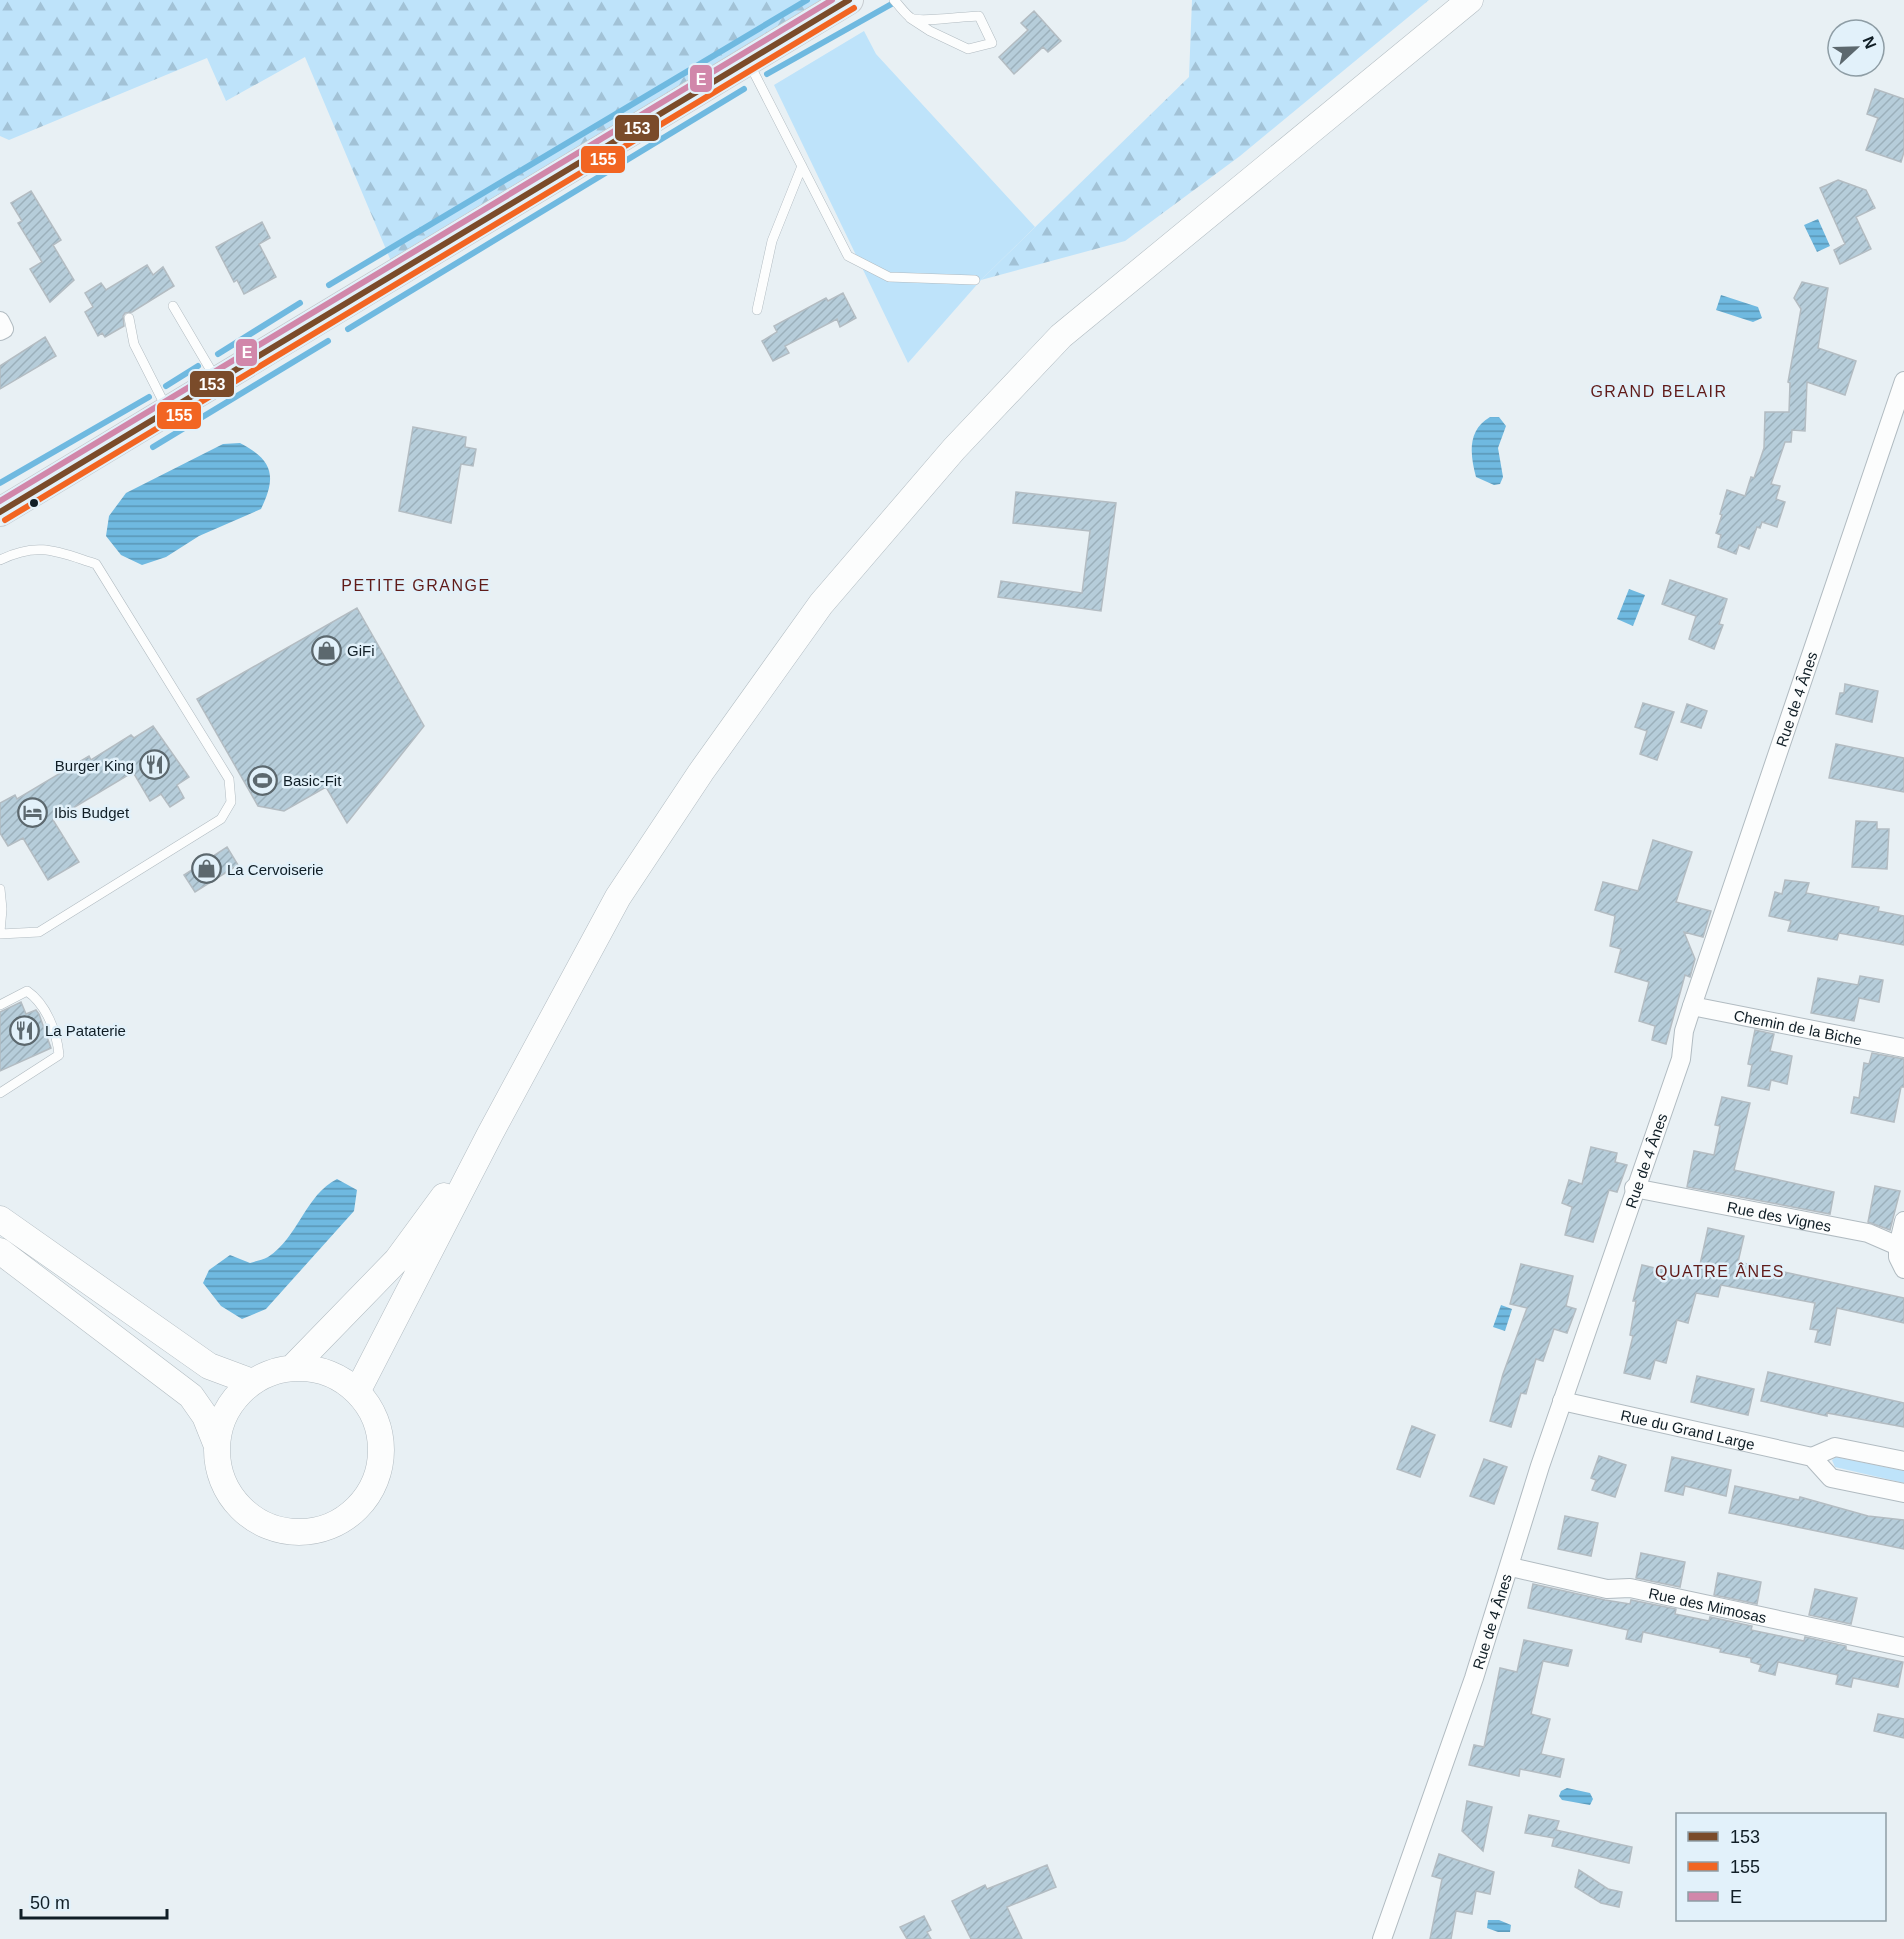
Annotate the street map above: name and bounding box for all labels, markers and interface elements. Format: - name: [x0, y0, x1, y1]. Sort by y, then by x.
- north arrow: [1826, 18, 1886, 78]
- text: N: [1859, 34, 1879, 51]
- line badge: E: [689, 64, 713, 93]
- text: E: [696, 71, 707, 88]
- line badge: 153: [614, 114, 660, 142]
- text: 153: [624, 120, 650, 137]
- line badge: 155: [580, 145, 626, 174]
- text: 155: [590, 151, 616, 168]
- line badge: E: [235, 338, 258, 367]
- text: E: [242, 344, 253, 361]
- line badge: 153: [189, 370, 235, 398]
- text: 153: [199, 376, 225, 393]
- district label: GRAND BELAIR: [1590, 383, 1728, 400]
- line badge: 155: [156, 401, 202, 430]
- text: 155: [166, 407, 192, 424]
- unlabelled marker: [28, 497, 40, 509]
- district label: PETITE GRANGE: [341, 577, 491, 594]
- shop icon: GiFi: [310, 634, 342, 666]
- place label: GiFi: [347, 642, 375, 659]
- street label: Rue de 4 Ânes: [1772, 649, 1820, 749]
- restaurant icon: Burger King: [139, 749, 171, 781]
- place label: Burger King: [55, 757, 134, 774]
- sports icon: Basic-Fit: [246, 764, 278, 796]
- place label: Basic-Fit: [283, 772, 342, 789]
- hotel icon: Ibis Budget: [17, 796, 49, 828]
- place label: Ibis Budget: [54, 804, 130, 821]
- shop icon: La Cervoiserie: [190, 853, 222, 885]
- place label: La Cervoiserie: [227, 861, 324, 878]
- street label: Chemin de la Biche: [1732, 1006, 1863, 1048]
- restaurant icon: La Pataterie: [8, 1014, 40, 1046]
- place label: La Pataterie: [45, 1022, 126, 1039]
- street label: Rue de 4 Ânes: [1622, 1111, 1670, 1210]
- street label: Rue des Vignes: [1726, 1198, 1833, 1234]
- district label: QUATRE ÂNES: [1655, 1262, 1785, 1280]
- street label: Rue du Grand Large: [1619, 1406, 1756, 1452]
- street label: Rue de 4 Ânes: [1469, 1571, 1514, 1671]
- street label: Rue des Mimosas: [1647, 1584, 1768, 1626]
- legend: [1676, 1813, 1886, 1921]
- text: 153: [1730, 1827, 1760, 1847]
- text: 155: [1730, 1857, 1760, 1877]
- scale bar: [21, 1882, 166, 1920]
- text: E: [1730, 1887, 1742, 1907]
- text: 50 m: [30, 1893, 70, 1913]

